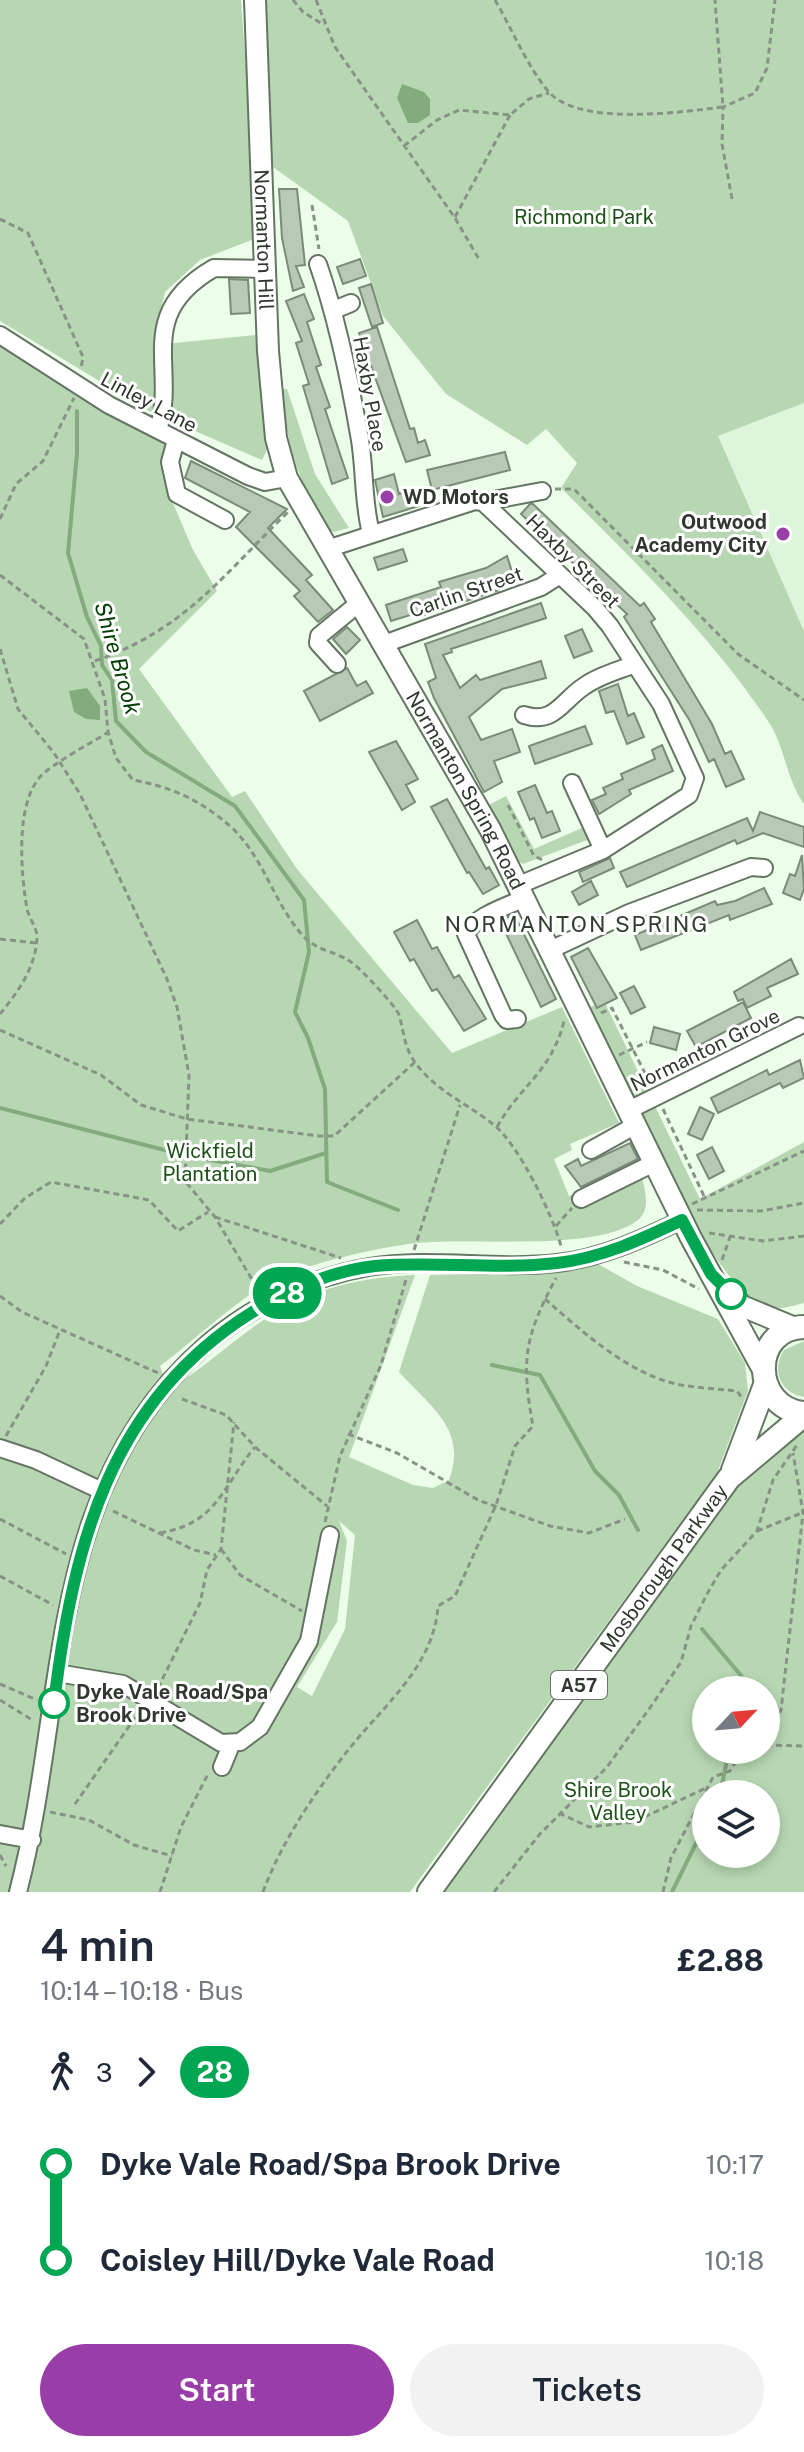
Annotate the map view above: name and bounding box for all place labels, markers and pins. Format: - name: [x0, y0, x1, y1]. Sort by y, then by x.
- place label: WD Motors: [403, 485, 509, 509]
- marker: WD Motors: [378, 488, 396, 506]
- place label: Outwood Academy City: [634, 510, 767, 557]
- marker: Outwood Academy City: [774, 525, 792, 543]
- unlabelled marker: [716, 1279, 746, 1309]
- place label: Dyke Vale Road/Spa Brook Drive: [76, 1680, 268, 1727]
- marker: Dyke Vale Road/Spa Brook Drive: [39, 1688, 69, 1718]

